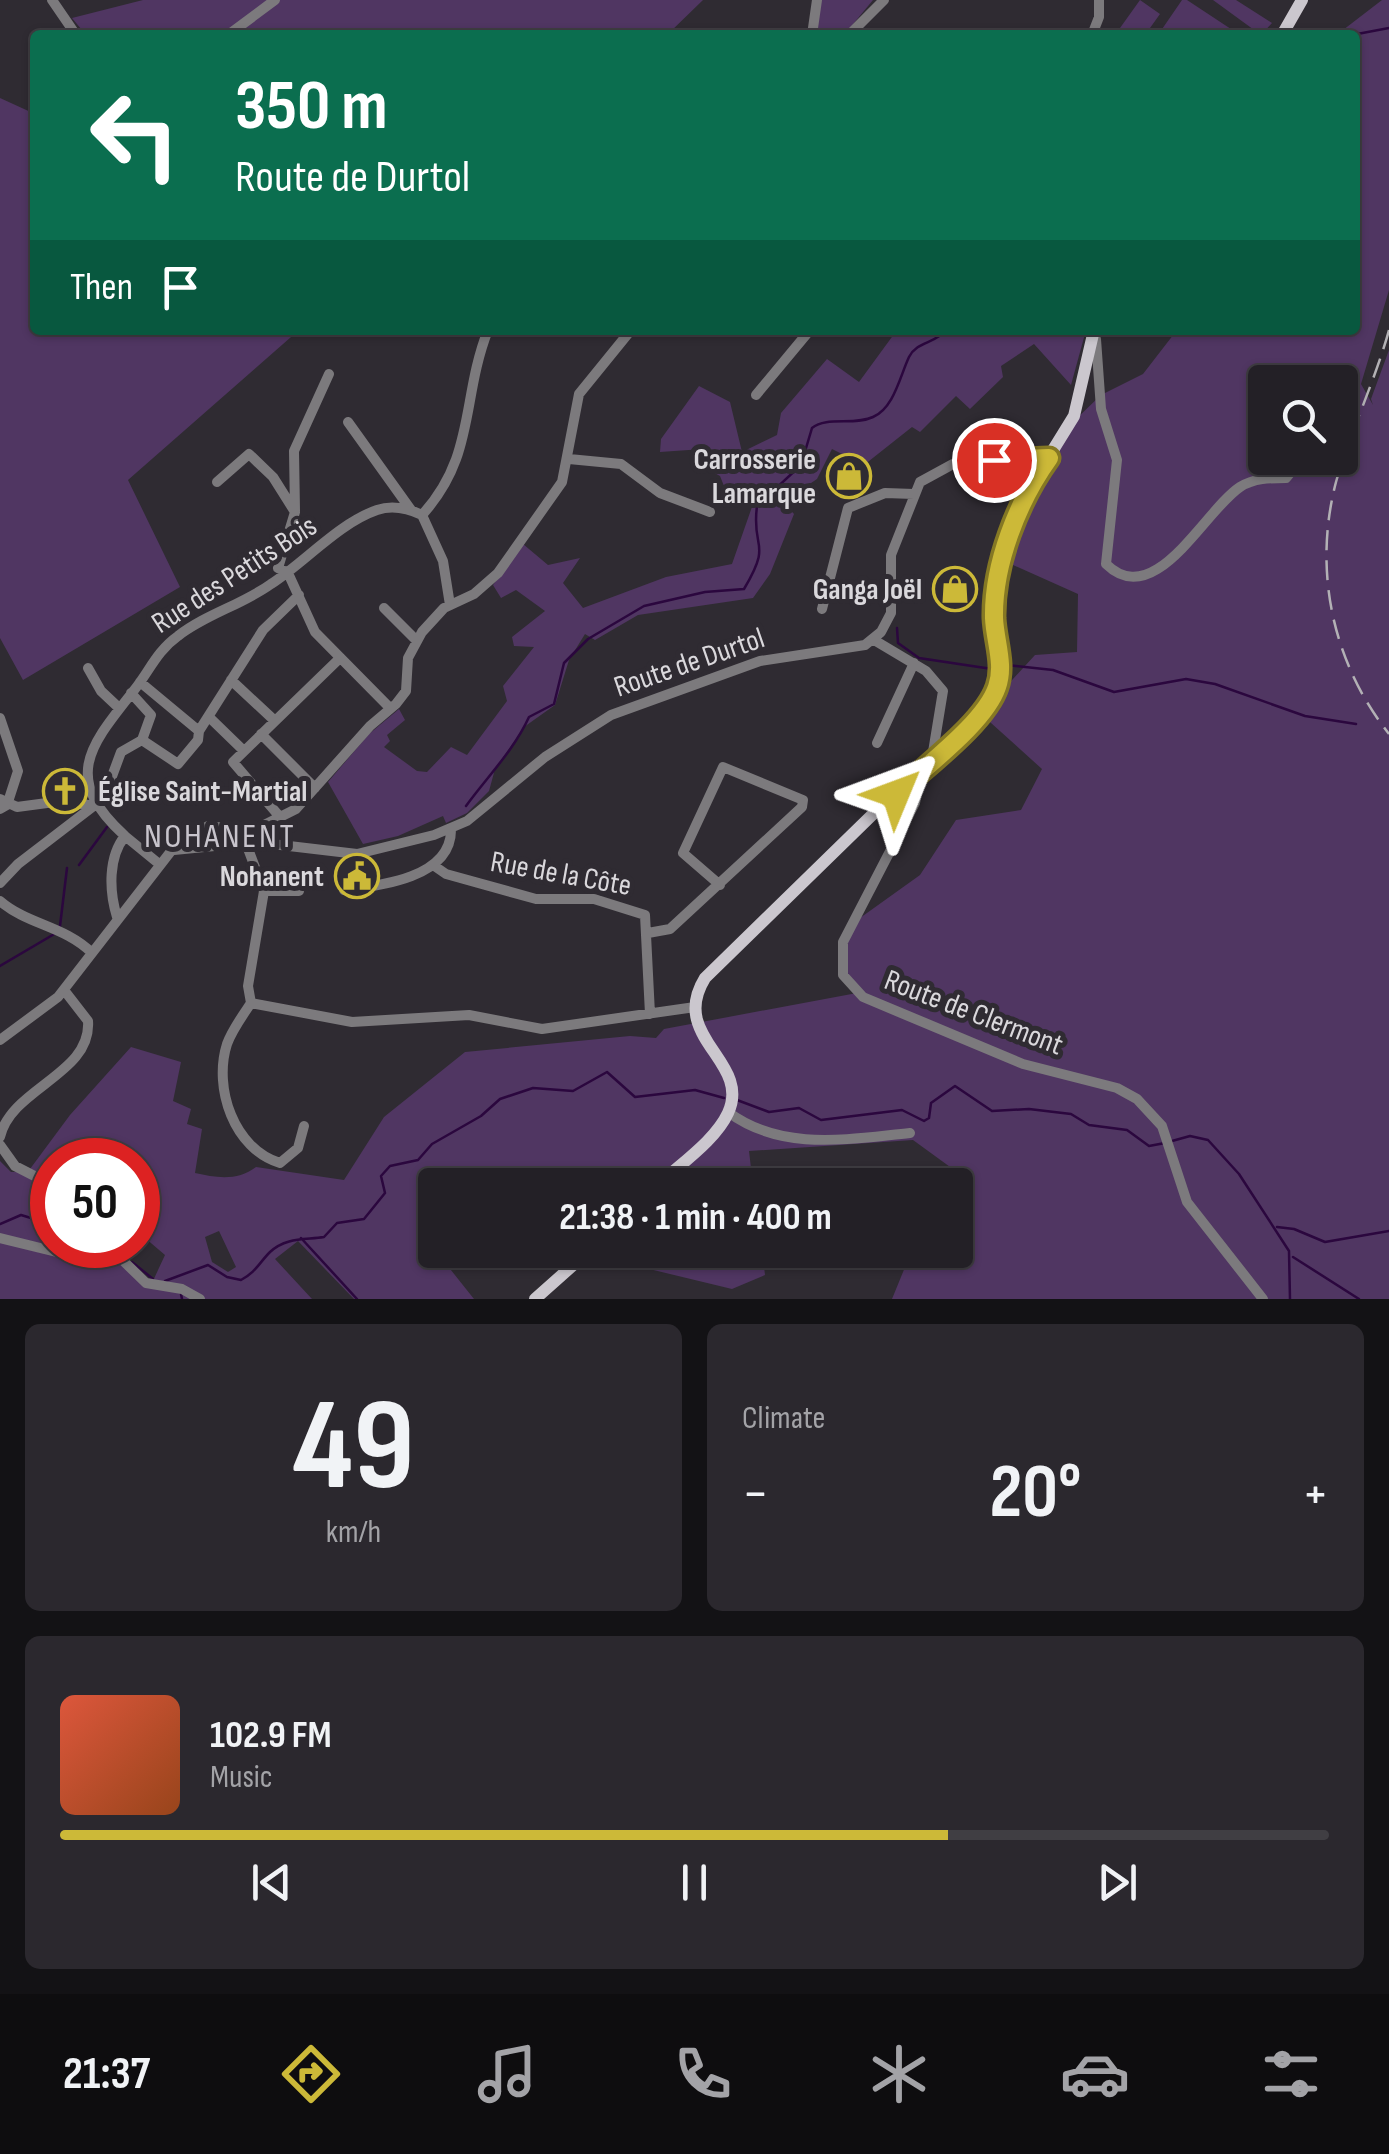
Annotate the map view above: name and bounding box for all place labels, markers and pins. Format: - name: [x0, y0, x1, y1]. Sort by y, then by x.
- pin: [952, 418, 1037, 503]
- place label: Carrosserie Lamarque: [694, 442, 816, 512]
- shop icon: Carrosserie Lamarque: [826, 453, 872, 499]
- shop icon: Ganga Joël: [932, 566, 978, 612]
- place label: Ganga Joël: [813, 572, 922, 608]
- church icon: Église Saint-Martial: [42, 768, 88, 814]
- place label: Église Saint-Martial: [98, 774, 307, 810]
- public building icon: Nohanent: [334, 853, 380, 899]
- place label: Nohanent: [220, 859, 324, 895]

